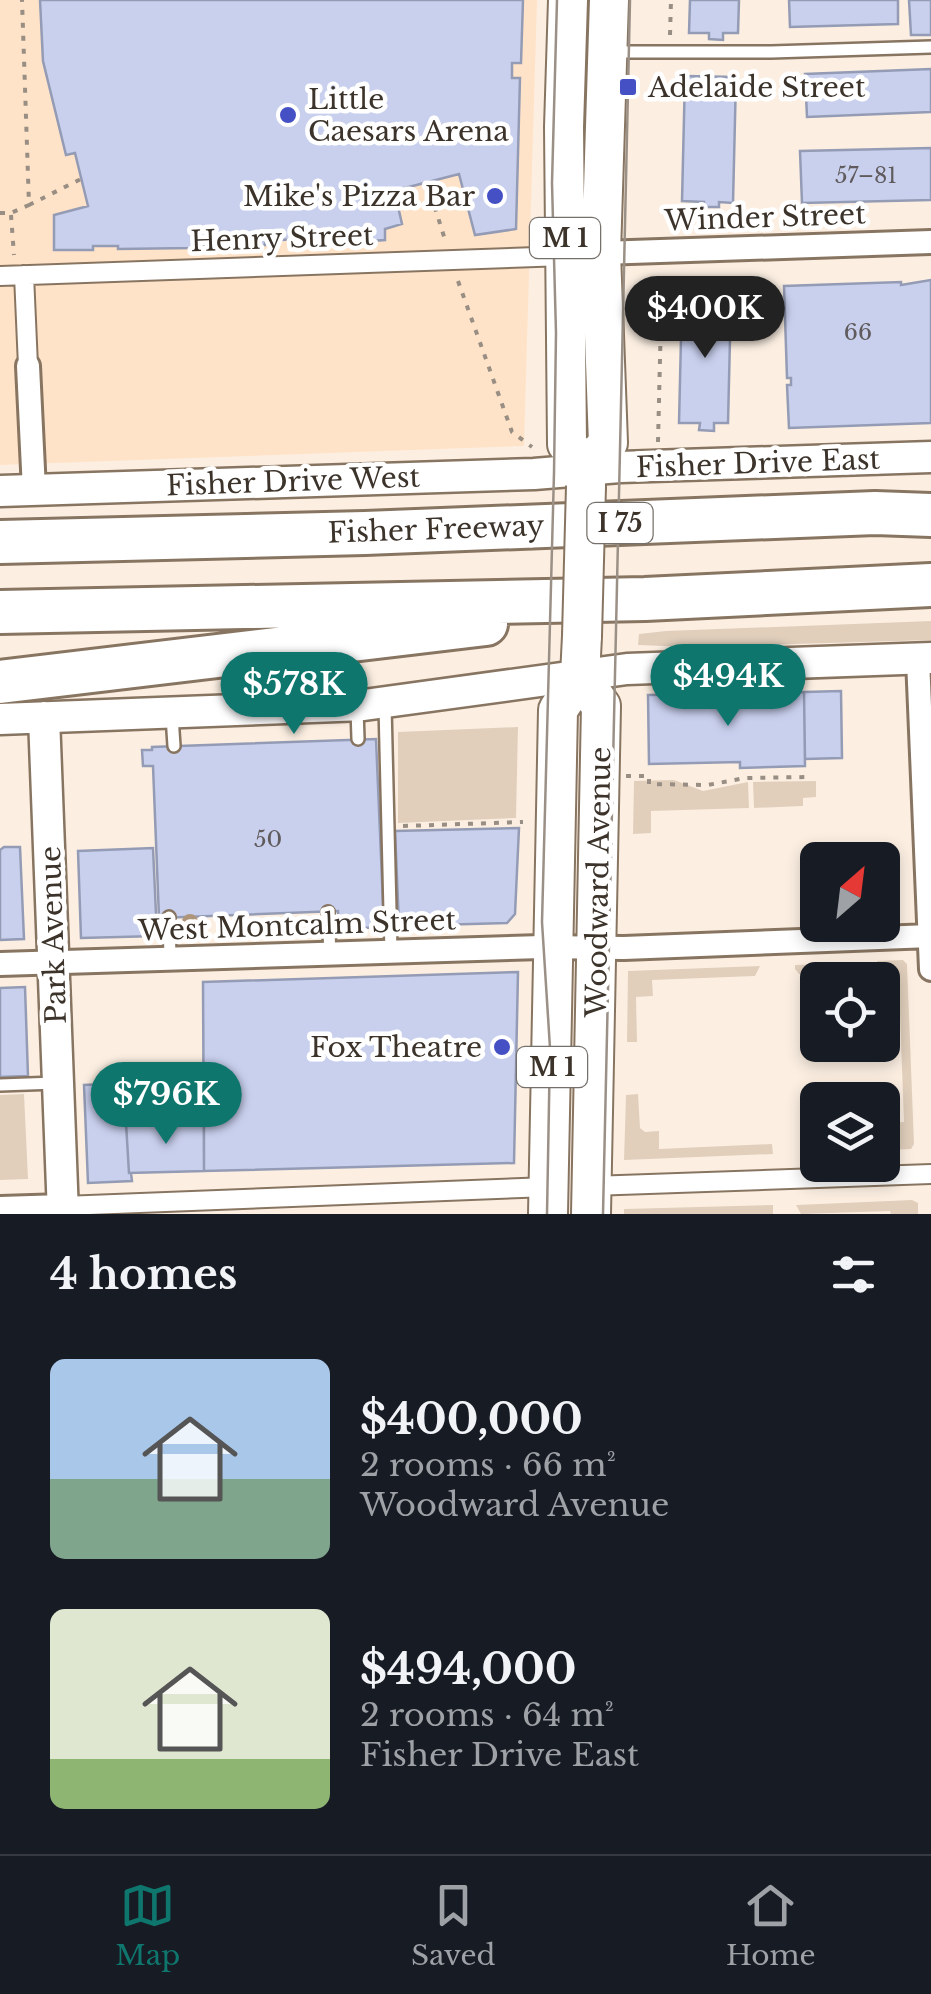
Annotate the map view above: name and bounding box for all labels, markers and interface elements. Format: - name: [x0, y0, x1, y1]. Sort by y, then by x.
- place label: Adelaide Street: [647, 70, 866, 105]
- marker: Adelaide Street: [617, 76, 639, 98]
- place label: Little Caesars Arena: [308, 82, 509, 149]
- marker: Little Caesars Arena: [277, 104, 299, 126]
- house number: 57–81: [835, 162, 897, 189]
- place label: Mike's Pizza Bar: [243, 179, 476, 214]
- marker: Mike's Pizza Bar: [484, 185, 506, 207]
- street label: Winder Street: [663, 196, 867, 239]
- street label: Henry Street: [190, 218, 375, 259]
- road number: M 1: [530, 218, 600, 258]
- pin: $400K: [635, 276, 775, 361]
- text: $400K: [647, 288, 763, 328]
- house number: 66: [844, 319, 872, 346]
- street label: Fisher Drive East: [635, 442, 881, 485]
- street label: Fisher Drive West: [165, 460, 421, 503]
- road number: I 75: [588, 503, 652, 543]
- street label: Fisher Freeway: [327, 508, 545, 551]
- pin: $494K: [658, 644, 798, 729]
- pin: $578K: [224, 652, 364, 737]
- text: $494K: [673, 656, 783, 696]
- text: $578K: [243, 664, 345, 704]
- street label: Woodward Avenue: [579, 746, 618, 1019]
- house number: 50: [254, 826, 282, 853]
- north arrow: [800, 842, 900, 942]
- map controls: [800, 842, 900, 1182]
- street label: Park Avenue: [33, 845, 74, 1025]
- street label: West Montcalm Street: [136, 902, 457, 949]
- button: locate: [800, 962, 900, 1062]
- place label: Fox Theatre: [310, 1030, 482, 1065]
- marker: Fox Theatre: [491, 1036, 513, 1058]
- road number: M 1: [517, 1047, 587, 1087]
- pin: $796K: [96, 1062, 236, 1147]
- text: $796K: [113, 1074, 219, 1114]
- button: layers: [800, 1082, 900, 1182]
- icon: filters: [826, 1247, 881, 1302]
- text: 4 homes: [50, 1248, 237, 1300]
- text: $400,000: [360, 1393, 583, 1445]
- icon: home: [130, 1399, 250, 1519]
- text: 2 rooms · 66 m²: [360, 1445, 616, 1485]
- text: Woodward Avenue: [360, 1485, 669, 1525]
- text: $494,000: [360, 1643, 576, 1695]
- icon: home: [130, 1649, 250, 1769]
- text: 2 rooms · 64 m²: [360, 1695, 614, 1735]
- text: Fisher Drive East: [360, 1735, 639, 1775]
- tab: Map: [115, 1878, 180, 1973]
- tab: Saved: [411, 1878, 495, 1973]
- tab: Home: [726, 1878, 816, 1973]

